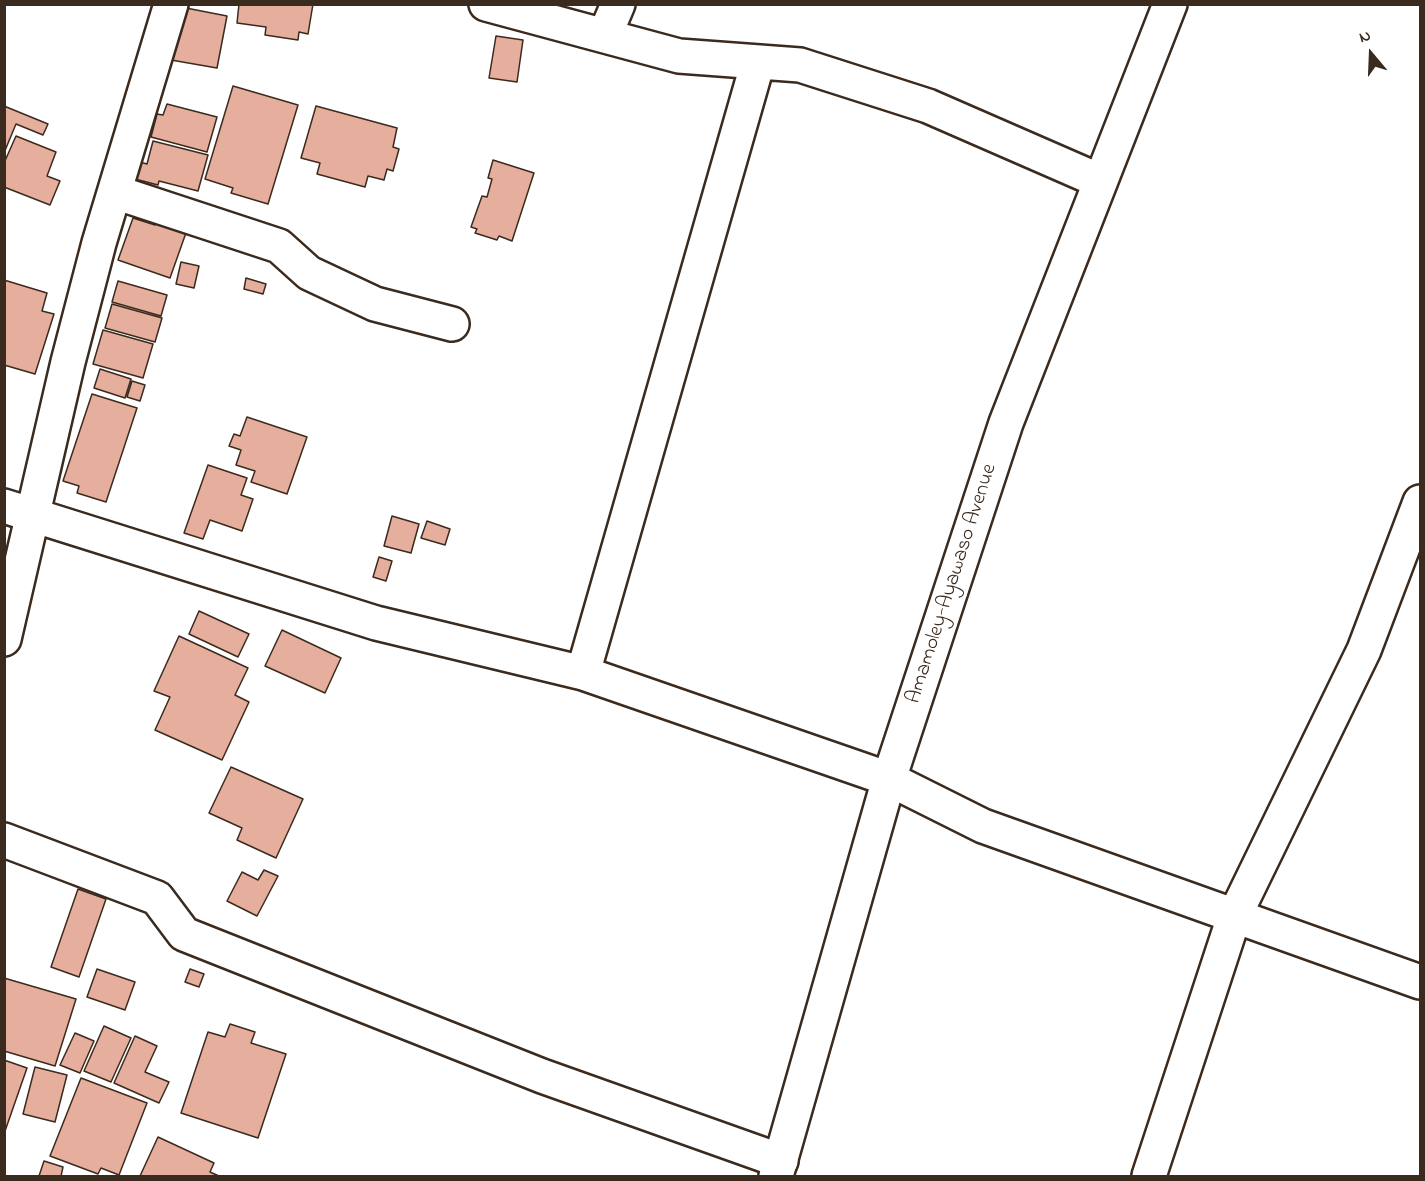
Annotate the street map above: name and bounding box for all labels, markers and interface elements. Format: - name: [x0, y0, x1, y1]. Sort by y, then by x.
- north arrow: [1341, 24, 1401, 84]
- text: N: [1356, 24, 1374, 50]
- street label: Amamoley-Ayawaso Avenue: [902, 461, 1004, 707]

